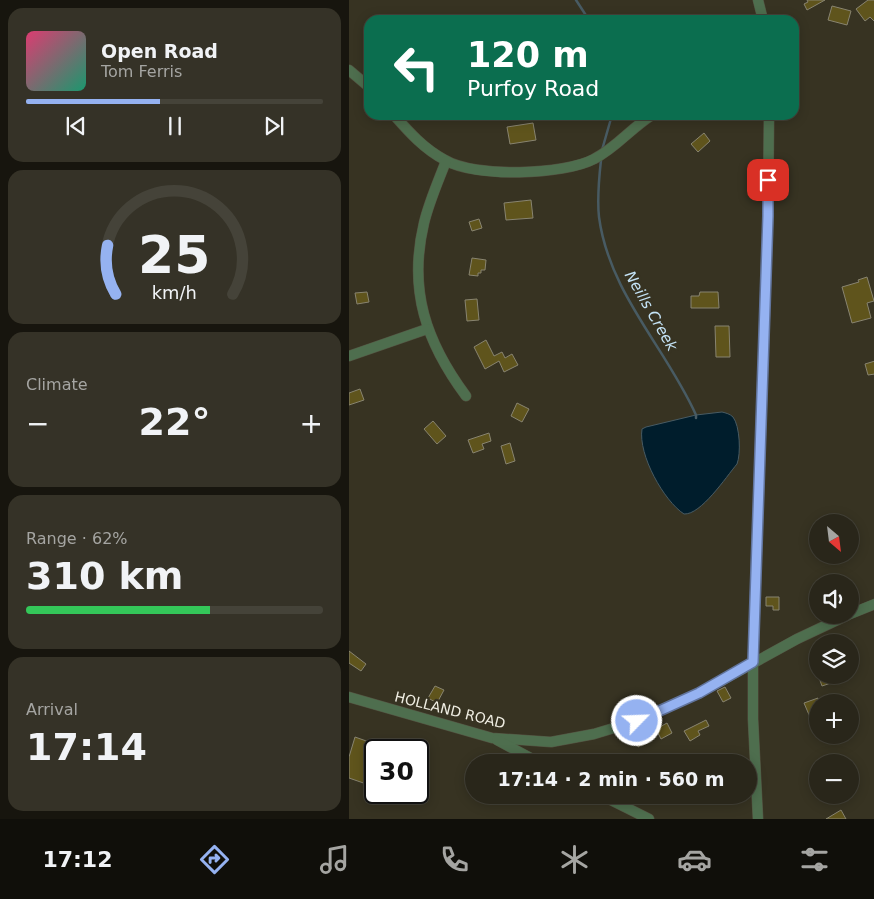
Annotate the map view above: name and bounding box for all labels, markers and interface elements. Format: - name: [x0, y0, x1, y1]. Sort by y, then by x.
- icon: left: [384, 35, 449, 100]
- text: 120 m: [467, 35, 589, 75]
- text: Open Road: [101, 40, 218, 62]
- text: Tom Ferris: [101, 62, 182, 81]
- text: Purfoy Road: [467, 76, 599, 101]
- icon: previous: [62, 112, 90, 140]
- icon: pause: [161, 112, 189, 140]
- icon: next: [260, 112, 288, 140]
- pin: [747, 159, 789, 201]
- icon: arrive: [754, 166, 782, 194]
- text: 25: [138, 225, 211, 285]
- water label: Neills Creek: [621, 268, 682, 355]
- text: km/h: [152, 282, 197, 303]
- text: Climate: [26, 375, 88, 394]
- text: 22°: [139, 400, 210, 444]
- text: −: [26, 407, 49, 440]
- text: +: [300, 407, 323, 440]
- north arrow: [809, 514, 859, 564]
- map controls: [809, 514, 859, 804]
- text: Range · 62%: [26, 529, 128, 548]
- text: 310 km: [26, 554, 183, 598]
- button: sound: [809, 574, 859, 624]
- button: layers: [809, 634, 859, 684]
- street label: HOLLAND ROAD: [393, 688, 507, 732]
- position arrow: [610, 694, 662, 746]
- button: +: [809, 694, 859, 744]
- text: Arrival: [26, 700, 78, 719]
- text: 17:14: [26, 725, 147, 769]
- speed limit sign: 30: [364, 739, 429, 804]
- button: −: [809, 754, 859, 804]
- text: 17:14 · 2 min · 560 m: [497, 768, 725, 790]
- icon: directions: [197, 842, 232, 877]
- icon: music: [317, 842, 352, 877]
- icon: phone: [437, 842, 472, 877]
- icon: climate: [557, 842, 592, 877]
- icon: car: [677, 842, 712, 877]
- icon: filters: [797, 842, 832, 877]
- text: 17:12: [42, 847, 112, 872]

